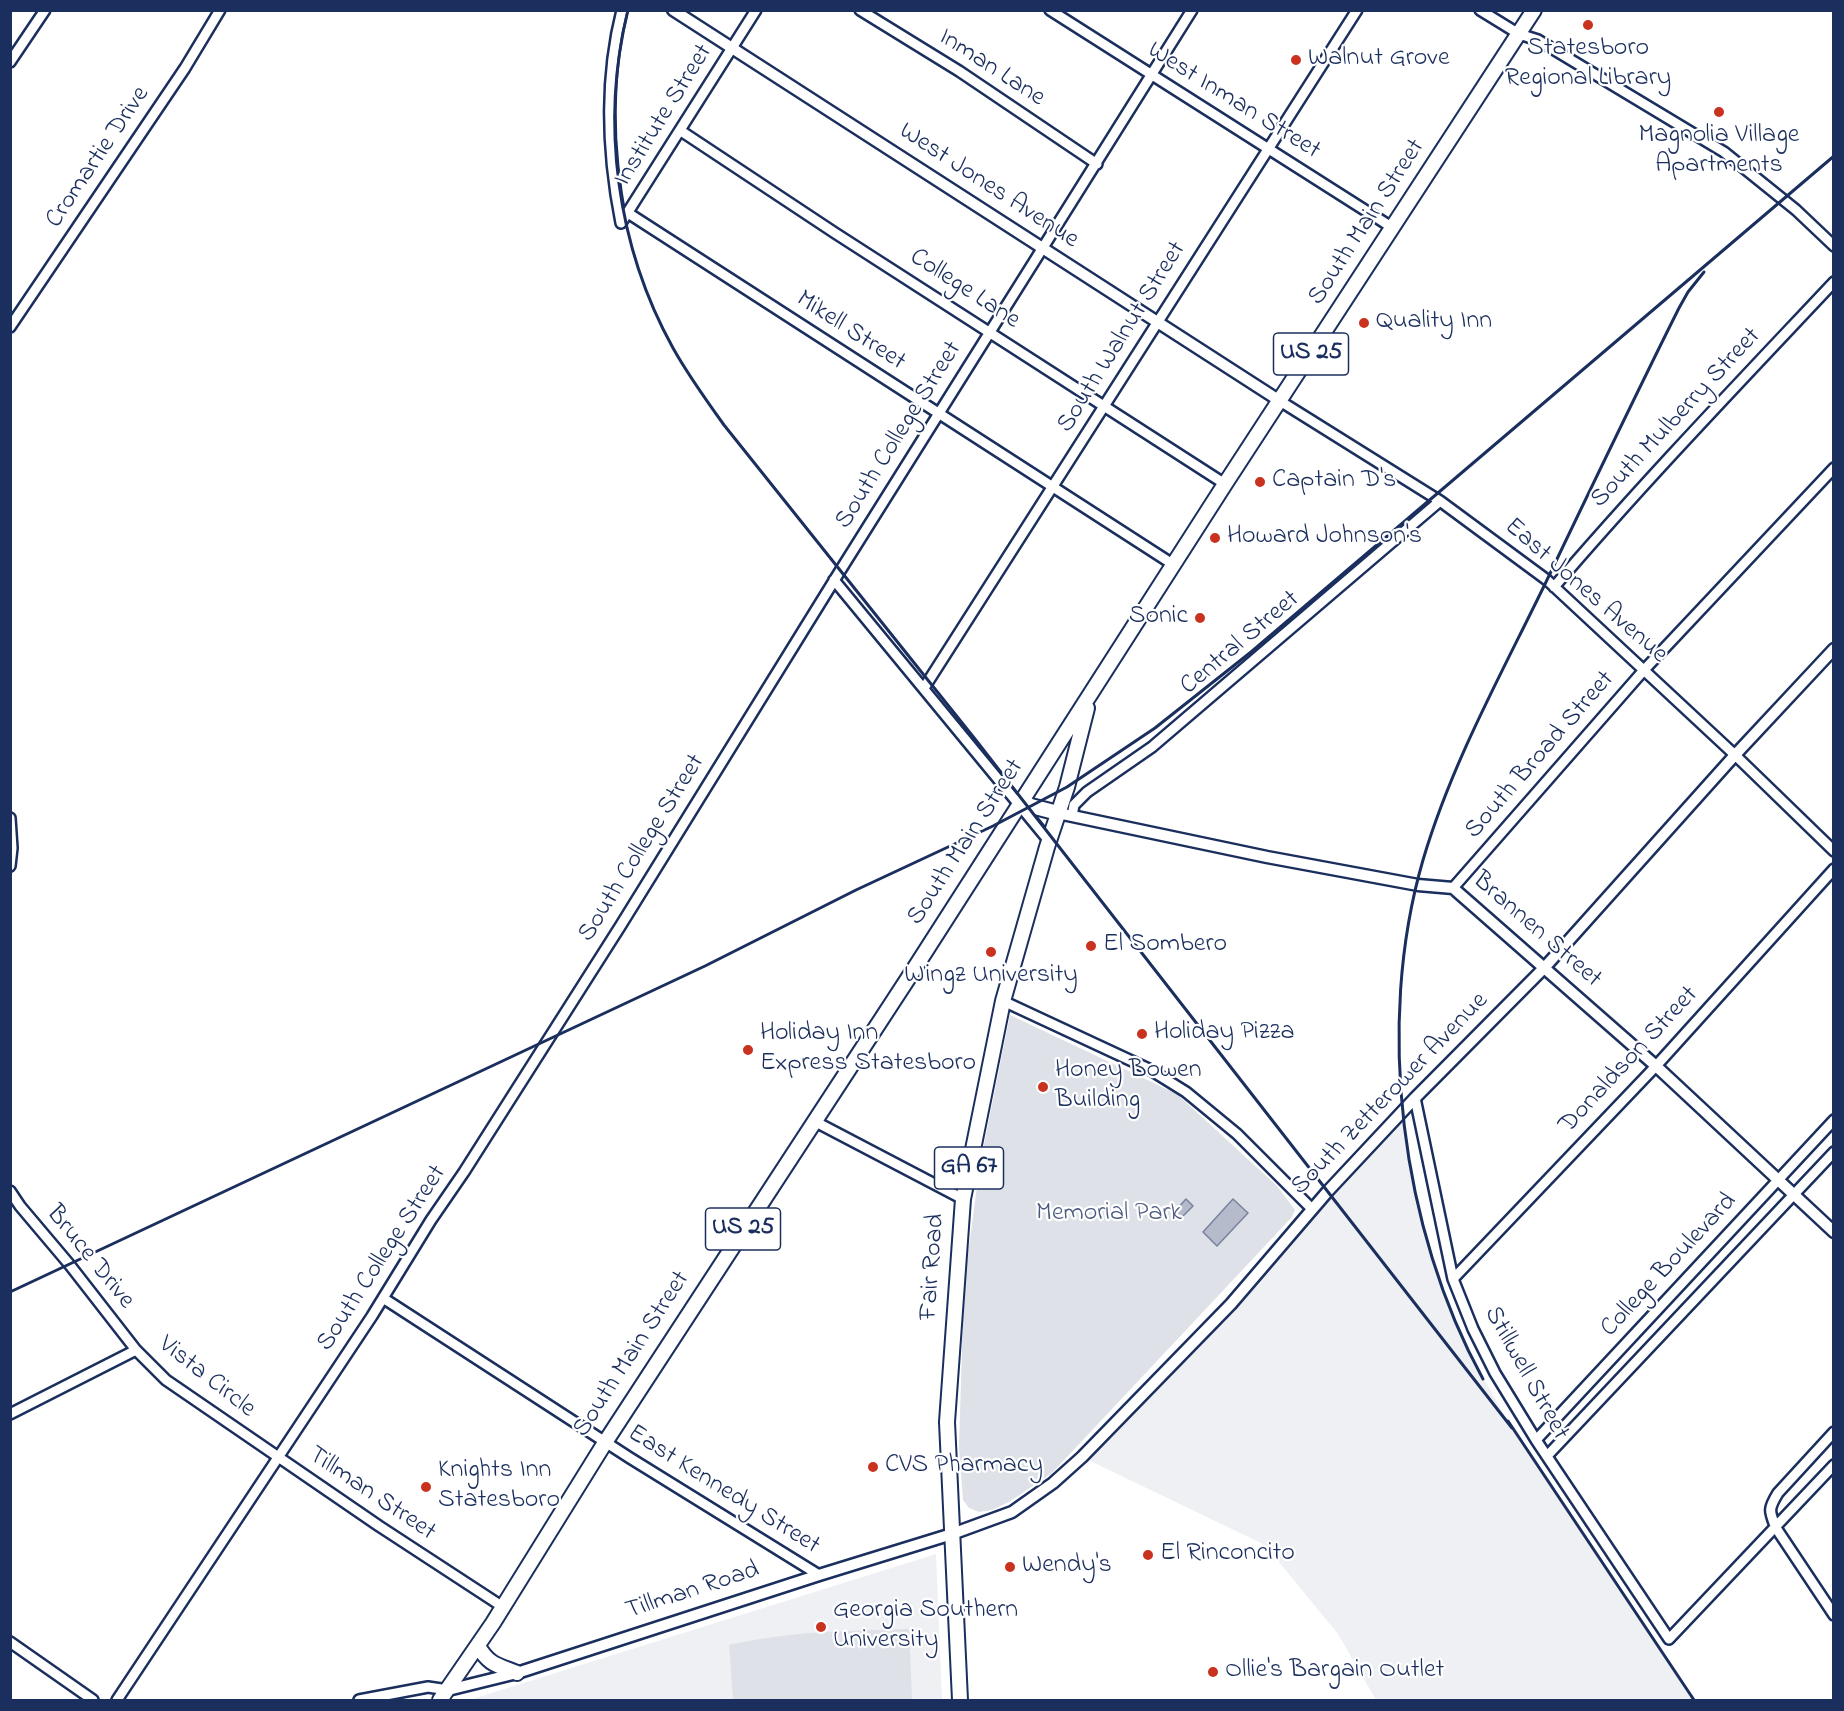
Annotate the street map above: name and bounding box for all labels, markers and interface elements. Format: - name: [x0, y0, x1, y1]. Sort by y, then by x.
- marker: Statesboro Regional Library: [1581, 18, 1595, 32]
- street label: Inman Lane: [932, 23, 1050, 115]
- place label: Statesboro Regional Library: [1505, 34, 1671, 96]
- street label: West Inman Street: [1141, 36, 1325, 168]
- street label: Institute Street: [609, 39, 721, 193]
- place label: Walnut Grove: [1308, 44, 1450, 76]
- marker: Walnut Grove: [1289, 53, 1303, 67]
- street label: Cromartie Drive: [40, 81, 158, 235]
- marker: Magnolia Village Apartments: [1712, 105, 1726, 119]
- street label: West Jones Avenue: [892, 117, 1084, 257]
- place label: Magnolia Village Apartments: [1639, 121, 1799, 182]
- street label: South Main Street: [1303, 134, 1433, 312]
- street label: South Walnut Street: [1052, 237, 1194, 439]
- street label: College Lane: [903, 243, 1025, 337]
- street label: Mikell Street: [789, 285, 911, 379]
- place label: Quality Inn: [1376, 307, 1492, 339]
- marker: Quality Inn: [1357, 316, 1371, 330]
- street label: South Mulberry Street: [1585, 322, 1769, 516]
- road number: US 25: [1274, 333, 1348, 375]
- street label: South College Street: [830, 336, 970, 536]
- place label: Captain D's: [1272, 466, 1396, 498]
- marker: Captain D's: [1253, 475, 1267, 489]
- street label: East Jones Avenue: [1497, 513, 1673, 671]
- place label: Howard Johnson's: [1227, 522, 1422, 554]
- marker: Howard Johnson's: [1208, 531, 1222, 545]
- street label: Central Street: [1175, 585, 1307, 703]
- place label: Sonic: [1129, 602, 1188, 634]
- marker: Sonic: [1193, 611, 1207, 625]
- street label: South Broad Street: [1460, 666, 1622, 846]
- street label: South College Street: [573, 749, 713, 949]
- street label: South Main Street: [902, 754, 1032, 932]
- street label: Brannen Street: [1465, 866, 1607, 996]
- place label: El Sombero: [1103, 930, 1227, 962]
- marker: El Sombero: [1084, 939, 1098, 953]
- marker: Wingz University: [984, 945, 998, 959]
- place label: Wingz University: [904, 961, 1078, 993]
- street label: Donaldson Street: [1554, 981, 1706, 1141]
- street label: South Zetterower Avenue: [1286, 987, 1496, 1203]
- place label: Holiday Pizza: [1154, 1018, 1295, 1050]
- place label: Holiday Inn Express Statesboro: [760, 1019, 976, 1080]
- marker: Holiday Pizza: [1135, 1027, 1149, 1041]
- marker: Holiday Inn Express Statesboro: [741, 1043, 755, 1057]
- place label: Honey Bowen Building: [1055, 1056, 1202, 1118]
- marker: Honey Bowen Building: [1036, 1080, 1050, 1094]
- road number: GA 67: [934, 1147, 1004, 1189]
- street label: South College Street: [311, 1160, 455, 1358]
- street label: College Boulevard: [1595, 1187, 1745, 1345]
- park label: Memorial Park: [1036, 1199, 1182, 1231]
- street label: Bruce Drive: [38, 1200, 140, 1316]
- road number: US 25: [706, 1208, 780, 1250]
- street label: Fair Road: [915, 1213, 953, 1321]
- street label: South Main Street: [568, 1266, 698, 1444]
- street label: Stillwell Street: [1475, 1302, 1575, 1446]
- street label: Vista Circle: [151, 1330, 261, 1426]
- street label: East Kennedy Street: [621, 1419, 825, 1563]
- street label: Tillman Street: [301, 1441, 441, 1549]
- place label: CVS Pharmacy: [885, 1451, 1043, 1483]
- place label: Knights Inn Statesboro: [438, 1456, 560, 1518]
- marker: CVS Pharmacy: [866, 1460, 880, 1474]
- marker: Knights Inn Statesboro: [419, 1480, 433, 1494]
- place label: El Rinconcito: [1160, 1539, 1295, 1571]
- marker: El Rinconcito: [1141, 1548, 1155, 1562]
- place label: Wendy's: [1022, 1551, 1112, 1583]
- street label: Tillman Road: [622, 1556, 764, 1628]
- marker: Wendy's: [1003, 1560, 1017, 1574]
- place label: Georgia Southern University: [833, 1596, 1018, 1658]
- marker: Georgia Southern University: [814, 1620, 828, 1634]
- place label: Ollie's Bargain Outlet: [1225, 1656, 1444, 1688]
- marker: Ollie's Bargain Outlet: [1206, 1665, 1220, 1679]

